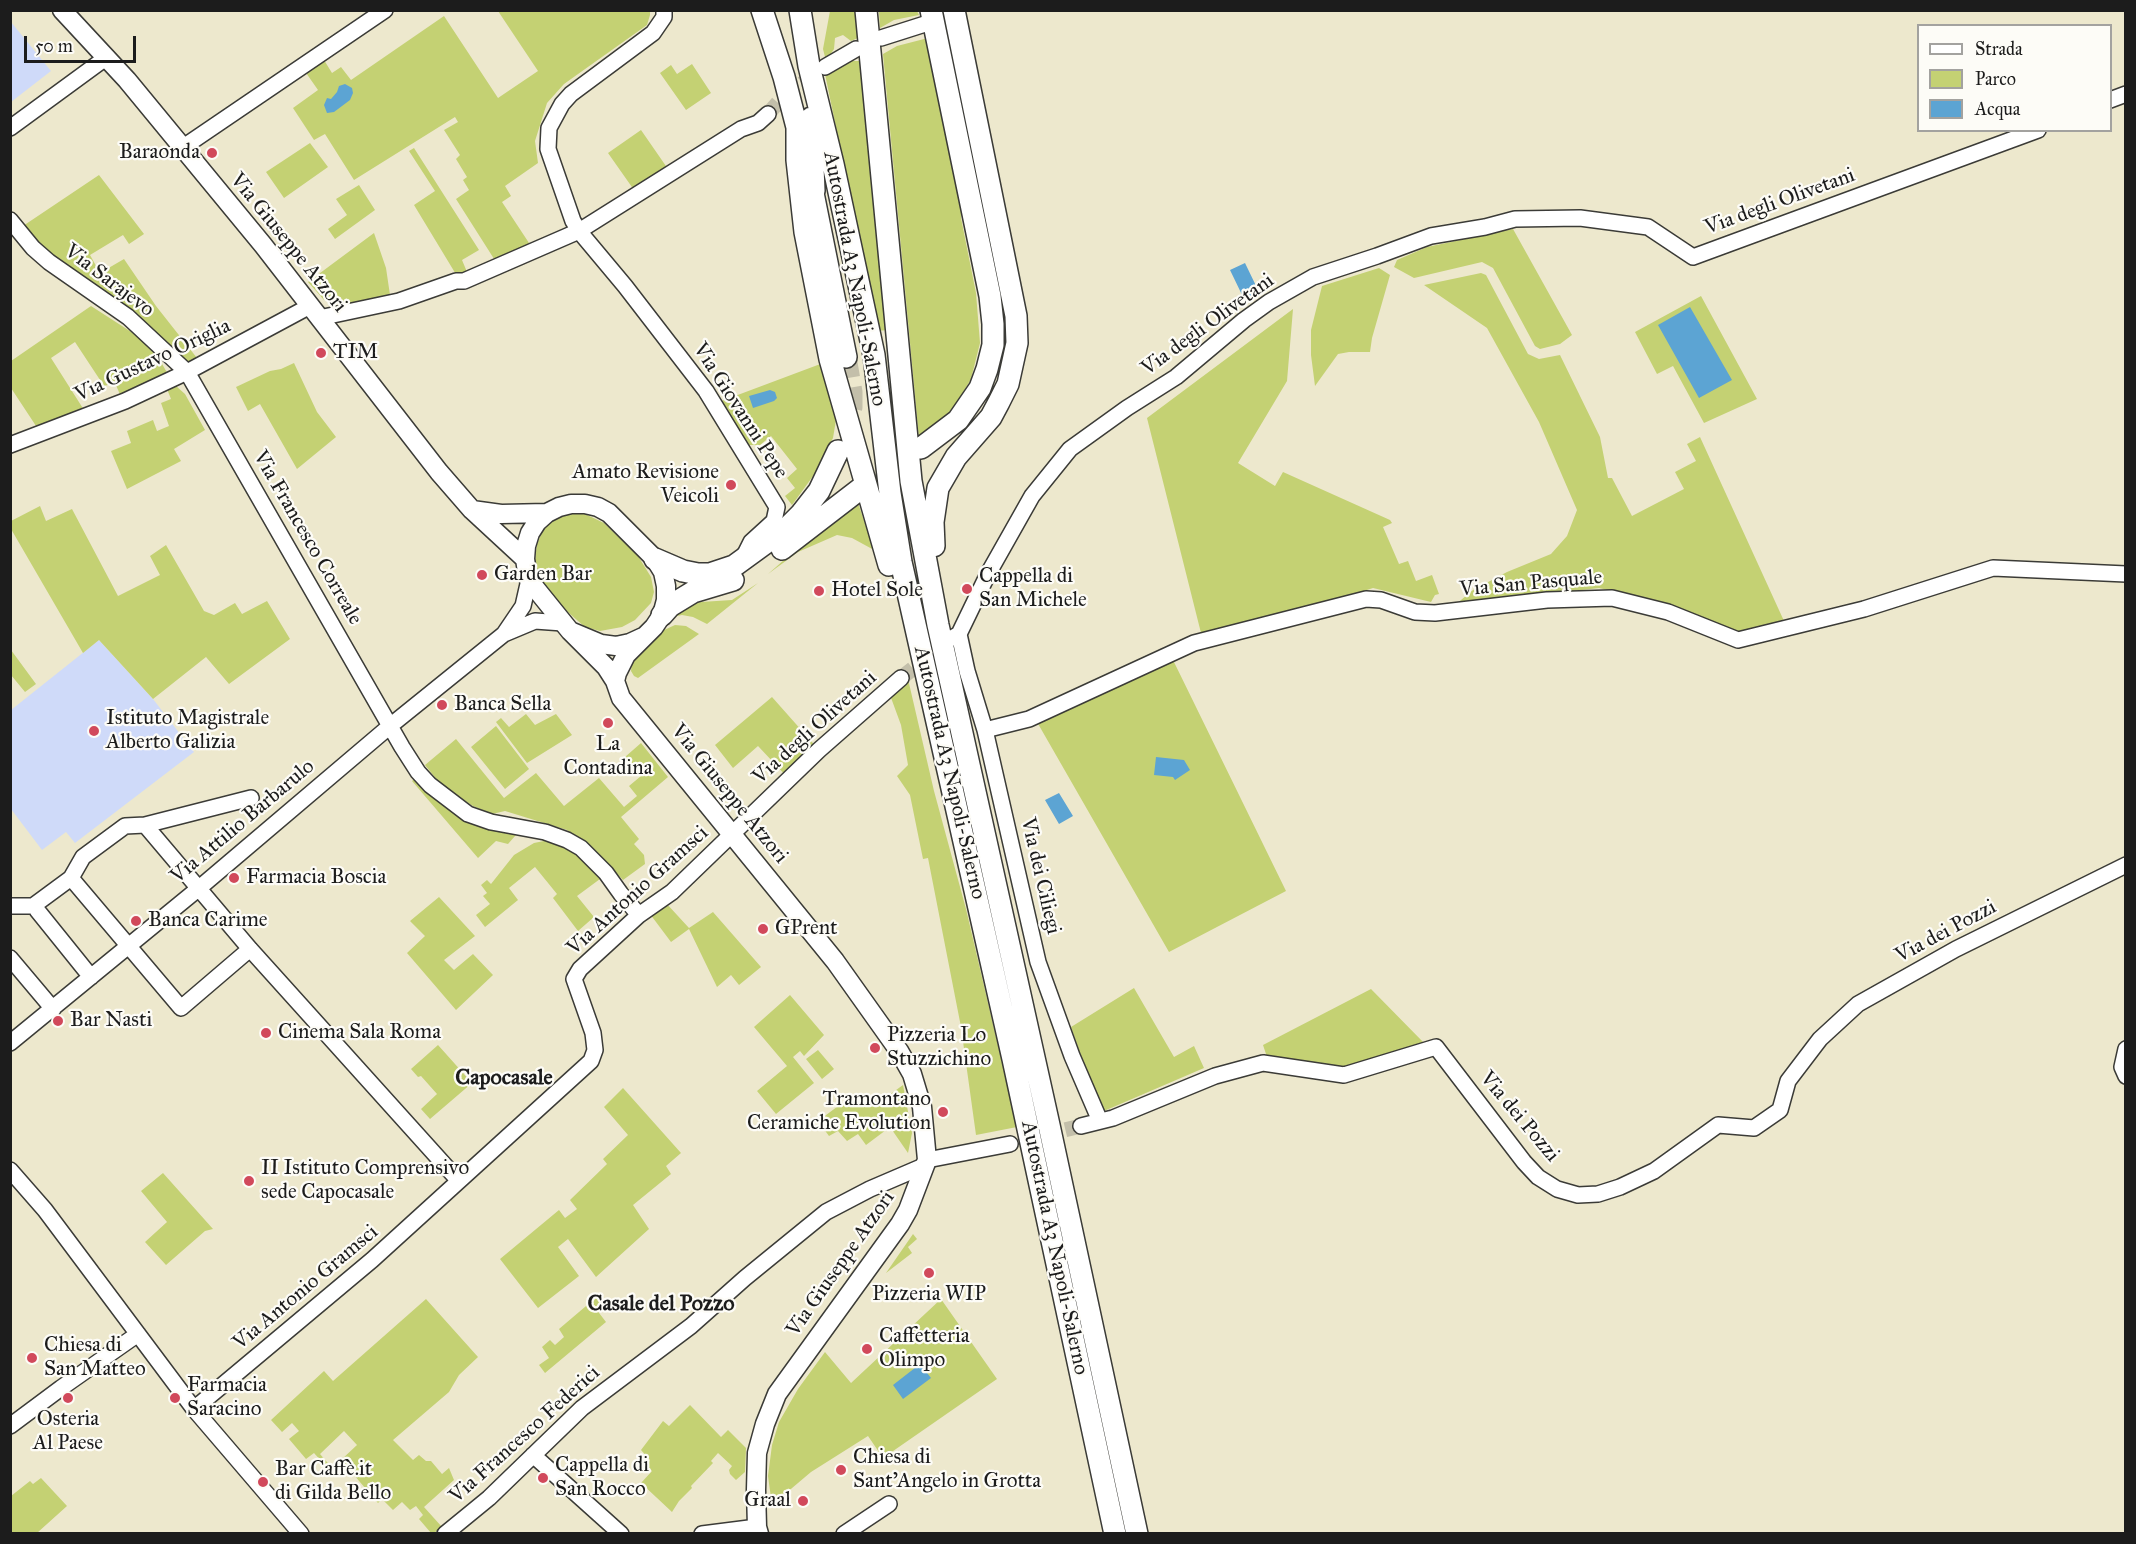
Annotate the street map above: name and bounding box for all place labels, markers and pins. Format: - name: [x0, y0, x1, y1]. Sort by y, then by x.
- place label: Baraonda: [119, 140, 200, 166]
- marker: Baraonda: [205, 146, 219, 160]
- place label: TIM: [333, 340, 378, 366]
- marker: TIM: [314, 346, 328, 360]
- place label: Amato Revisione Veicoli: [572, 460, 719, 510]
- marker: Amato Revisione Veicoli: [724, 478, 738, 492]
- place label: Garden Bar: [494, 562, 592, 588]
- place label: Cappella di San Michele: [979, 564, 1087, 614]
- marker: Garden Bar: [475, 568, 489, 582]
- place label: Hotel Sole: [831, 578, 923, 604]
- marker: Cappella di San Michele: [960, 582, 974, 596]
- marker: Hotel Sole: [812, 584, 826, 598]
- place label: Banca Sella: [454, 692, 551, 718]
- marker: Banca Sella: [435, 698, 449, 712]
- place label: Istituto Magistrale Alberto Galizia: [106, 706, 269, 756]
- marker: La Contadina: [601, 716, 615, 730]
- marker: Istituto Magistrale Alberto Galizia: [87, 724, 101, 738]
- place label: La Contadina: [563, 732, 653, 782]
- place label: Farmacia Boscia: [246, 865, 386, 891]
- marker: Farmacia Boscia: [227, 871, 241, 885]
- place label: Banca Carime: [148, 908, 268, 934]
- marker: Banca Carime: [129, 914, 143, 928]
- place label: GPrent: [775, 916, 837, 942]
- marker: GPrent: [756, 922, 770, 936]
- place label: Bar Nasti: [70, 1008, 152, 1034]
- marker: Bar Nasti: [51, 1014, 65, 1028]
- place label: Cinema Sala Roma: [278, 1020, 441, 1046]
- place label: Pizzeria Lo Stuzzichino: [887, 1023, 991, 1073]
- marker: Cinema Sala Roma: [259, 1026, 273, 1040]
- marker: Pizzeria Lo Stuzzichino: [868, 1041, 882, 1055]
- place label: Tramontano Ceramiche Evolution: [747, 1087, 931, 1137]
- marker: Tramontano Ceramiche Evolution: [936, 1105, 950, 1119]
- place label: II Istituto Comprensivo sede Capocasale: [261, 1156, 469, 1206]
- marker: II Istituto Comprensivo sede Capocasale: [242, 1174, 256, 1188]
- marker: Pizzeria WIP: [922, 1266, 936, 1280]
- place label: Pizzeria WIP: [872, 1282, 986, 1308]
- place label: Caffetteria Olimpo: [879, 1324, 970, 1374]
- place label: Chiesa di San Matteo: [44, 1333, 146, 1383]
- marker: Caffetteria Olimpo: [860, 1342, 874, 1356]
- marker: Chiesa di San Matteo: [25, 1351, 39, 1365]
- place label: Farmacia Saracino: [187, 1373, 267, 1423]
- marker: Osteria Al Paese: [61, 1391, 75, 1405]
- marker: Farmacia Saracino: [168, 1391, 182, 1405]
- place label: Osteria Al Paese: [33, 1407, 103, 1457]
- place label: Chiesa di Sant'Angelo in Grotta: [853, 1445, 1041, 1495]
- place label: Cappella di San Rocco: [555, 1453, 649, 1503]
- place label: Bar Caffè.it di Gilda Bello: [275, 1457, 391, 1507]
- marker: Chiesa di Sant'Angelo in Grotta: [834, 1463, 848, 1477]
- marker: Cappella di San Rocco: [536, 1471, 550, 1485]
- marker: Bar Caffè.it di Gilda Bello: [256, 1475, 270, 1489]
- place label: Graal: [744, 1488, 791, 1514]
- marker: Graal: [796, 1494, 810, 1508]

